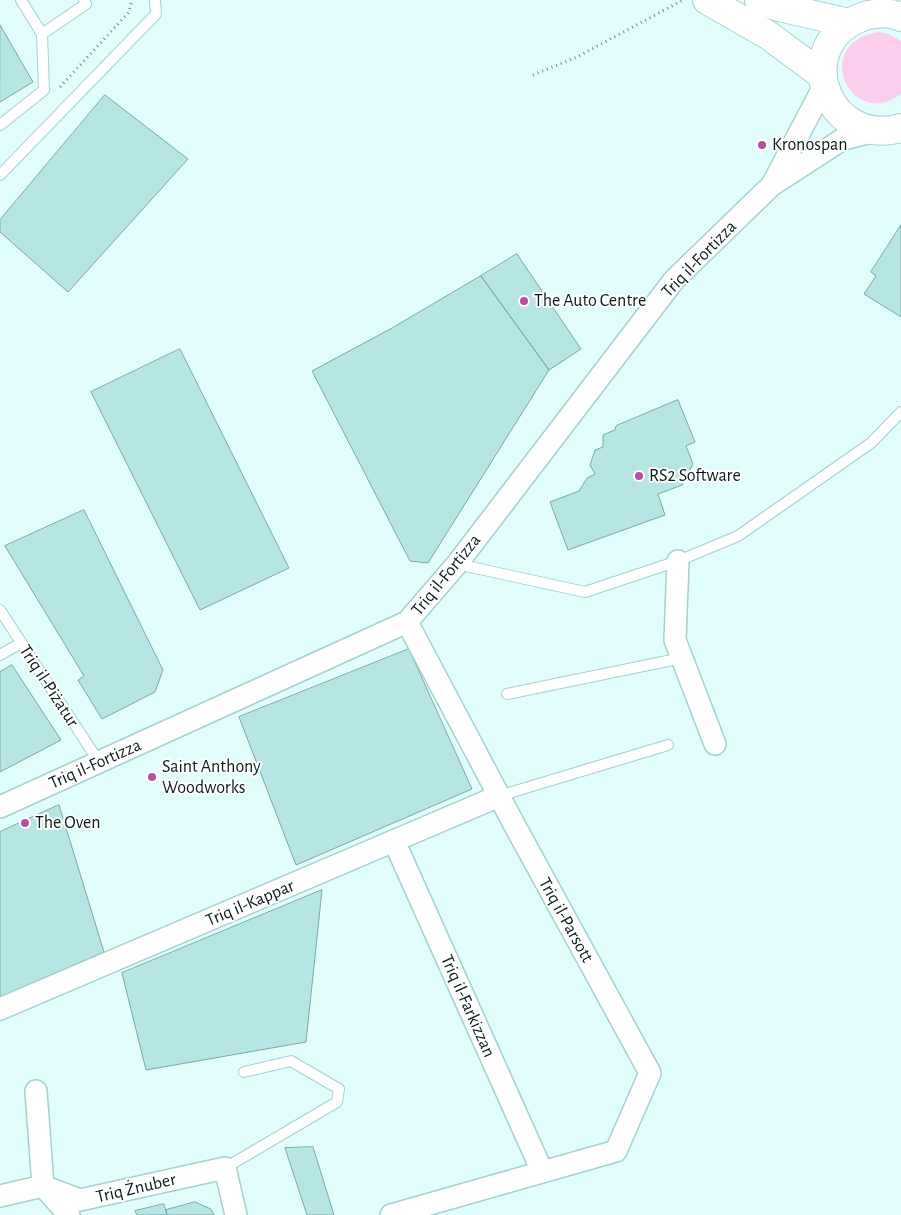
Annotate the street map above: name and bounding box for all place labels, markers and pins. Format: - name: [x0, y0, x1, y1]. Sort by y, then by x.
- place label: Kronospan: [772, 134, 847, 156]
- marker: Kronospan: [756, 139, 768, 151]
- place label: The Auto Centre: [534, 290, 646, 312]
- marker: The Auto Centre: [518, 295, 530, 307]
- place label: RS2 Software: [649, 465, 741, 487]
- marker: RS2 Software: [633, 470, 645, 482]
- place label: Saint Anthony Woodworks: [162, 756, 261, 799]
- marker: Saint Anthony Woodworks: [146, 771, 158, 783]
- place label: The Oven: [35, 812, 101, 834]
- marker: The Oven: [19, 817, 31, 829]

